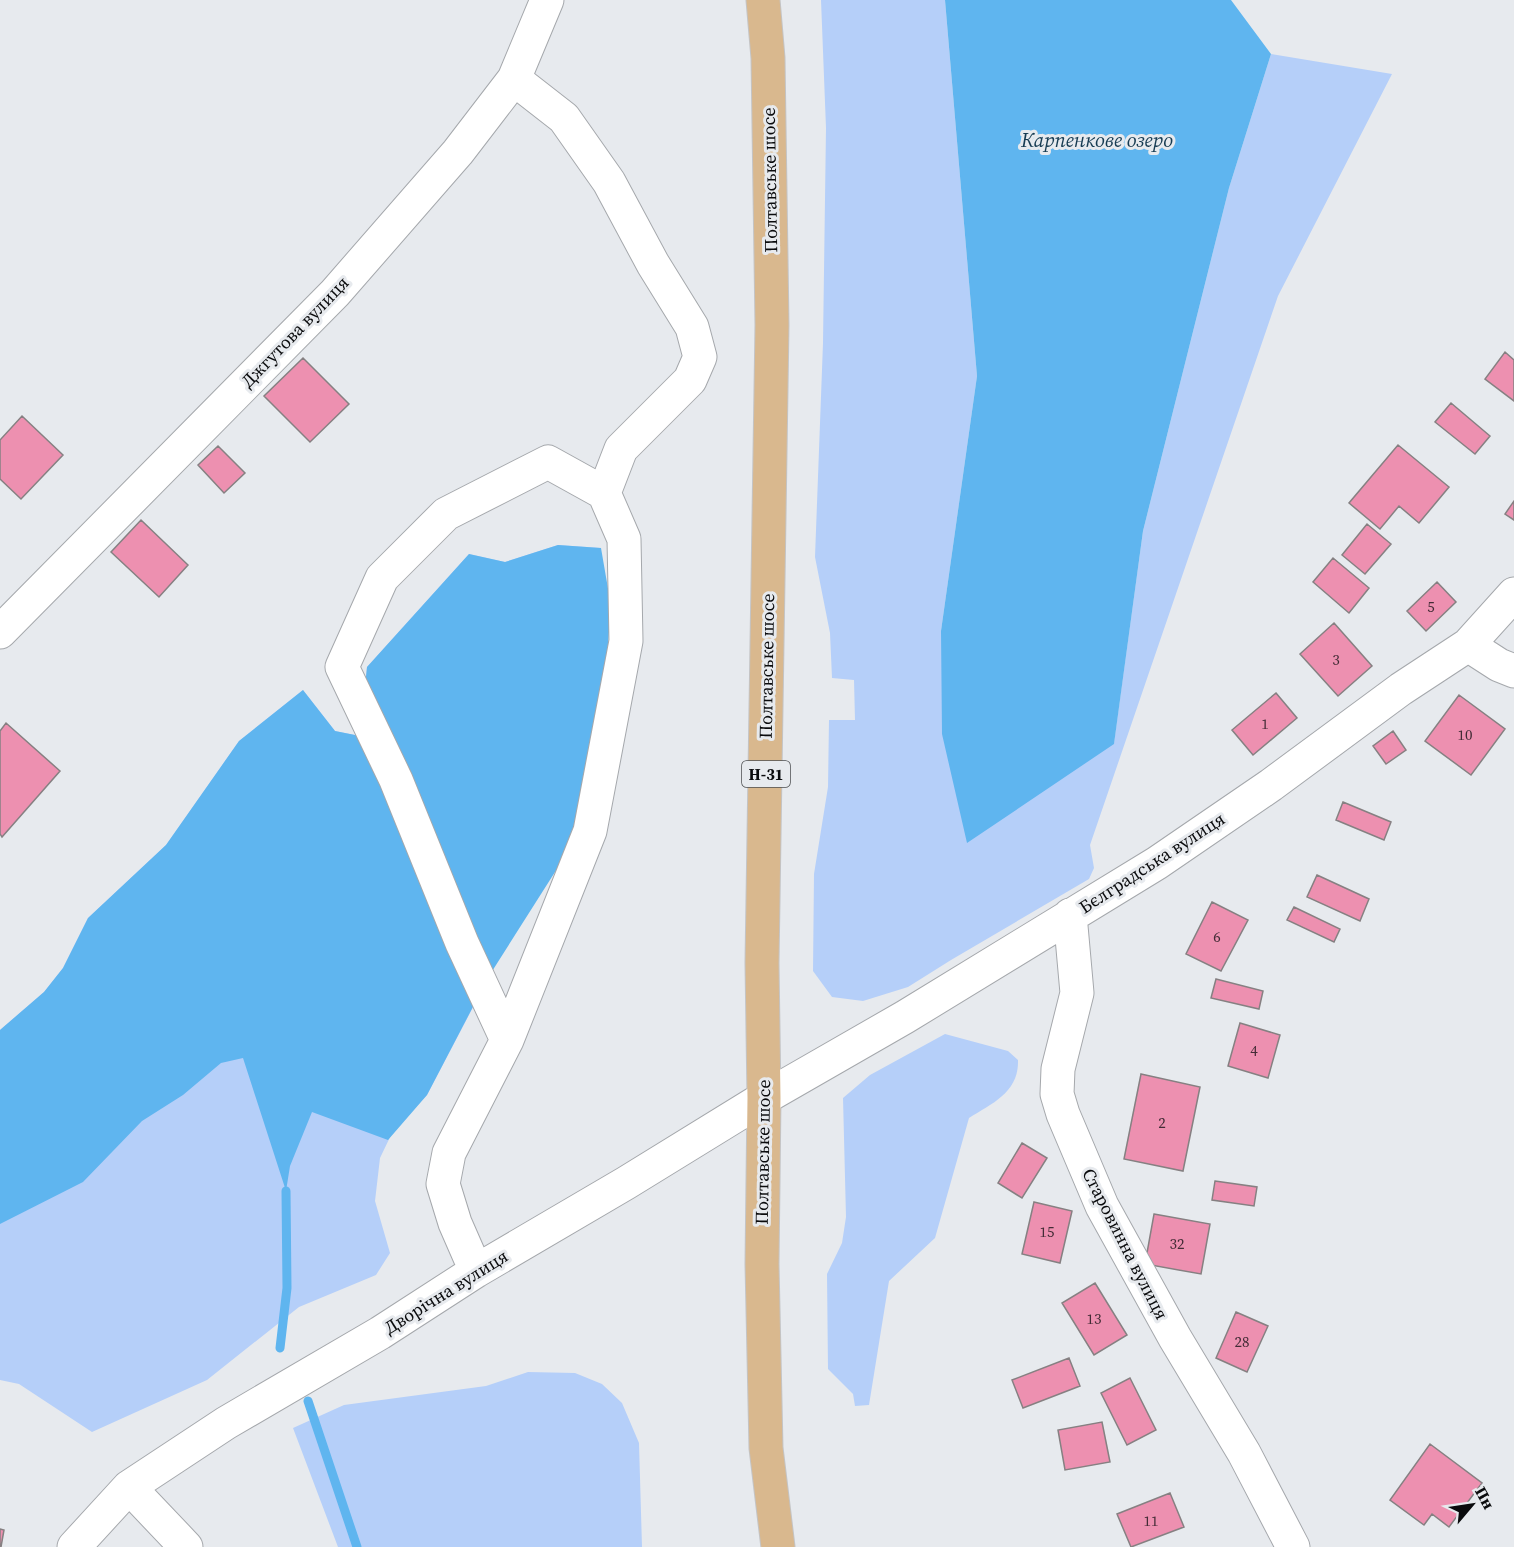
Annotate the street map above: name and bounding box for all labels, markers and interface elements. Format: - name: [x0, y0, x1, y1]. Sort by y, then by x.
- street label: Полтавське шосе: [756, 107, 783, 253]
- water label: Карпенкове озеро: [1020, 126, 1173, 154]
- street label: Джгутова вулиця: [235, 270, 354, 393]
- street label: Полтавське шосе: [753, 593, 780, 739]
- house number: 5: [1427, 596, 1435, 617]
- house number: 3: [1332, 649, 1340, 670]
- house number: 1: [1261, 713, 1269, 734]
- house number: 10: [1457, 724, 1473, 745]
- road number: Н-31: [742, 761, 790, 787]
- street label: Бєлградська вулиця: [1074, 806, 1230, 919]
- house number: 6: [1213, 926, 1221, 947]
- house number: 4: [1250, 1040, 1258, 1061]
- street label: Полтавське шосе: [749, 1079, 776, 1225]
- house number: 2: [1158, 1112, 1166, 1133]
- street label: Старовинна вулиця: [1076, 1164, 1174, 1324]
- house number: 15: [1039, 1221, 1055, 1242]
- house number: 32: [1169, 1233, 1185, 1254]
- street label: Дворічна вулиця: [379, 1243, 513, 1340]
- house number: 13: [1086, 1308, 1102, 1329]
- house number: 28: [1234, 1331, 1250, 1352]
- north arrow: [1442, 1475, 1502, 1535]
- text: Пн: [1470, 1483, 1500, 1513]
- house number: 11: [1143, 1510, 1159, 1531]

